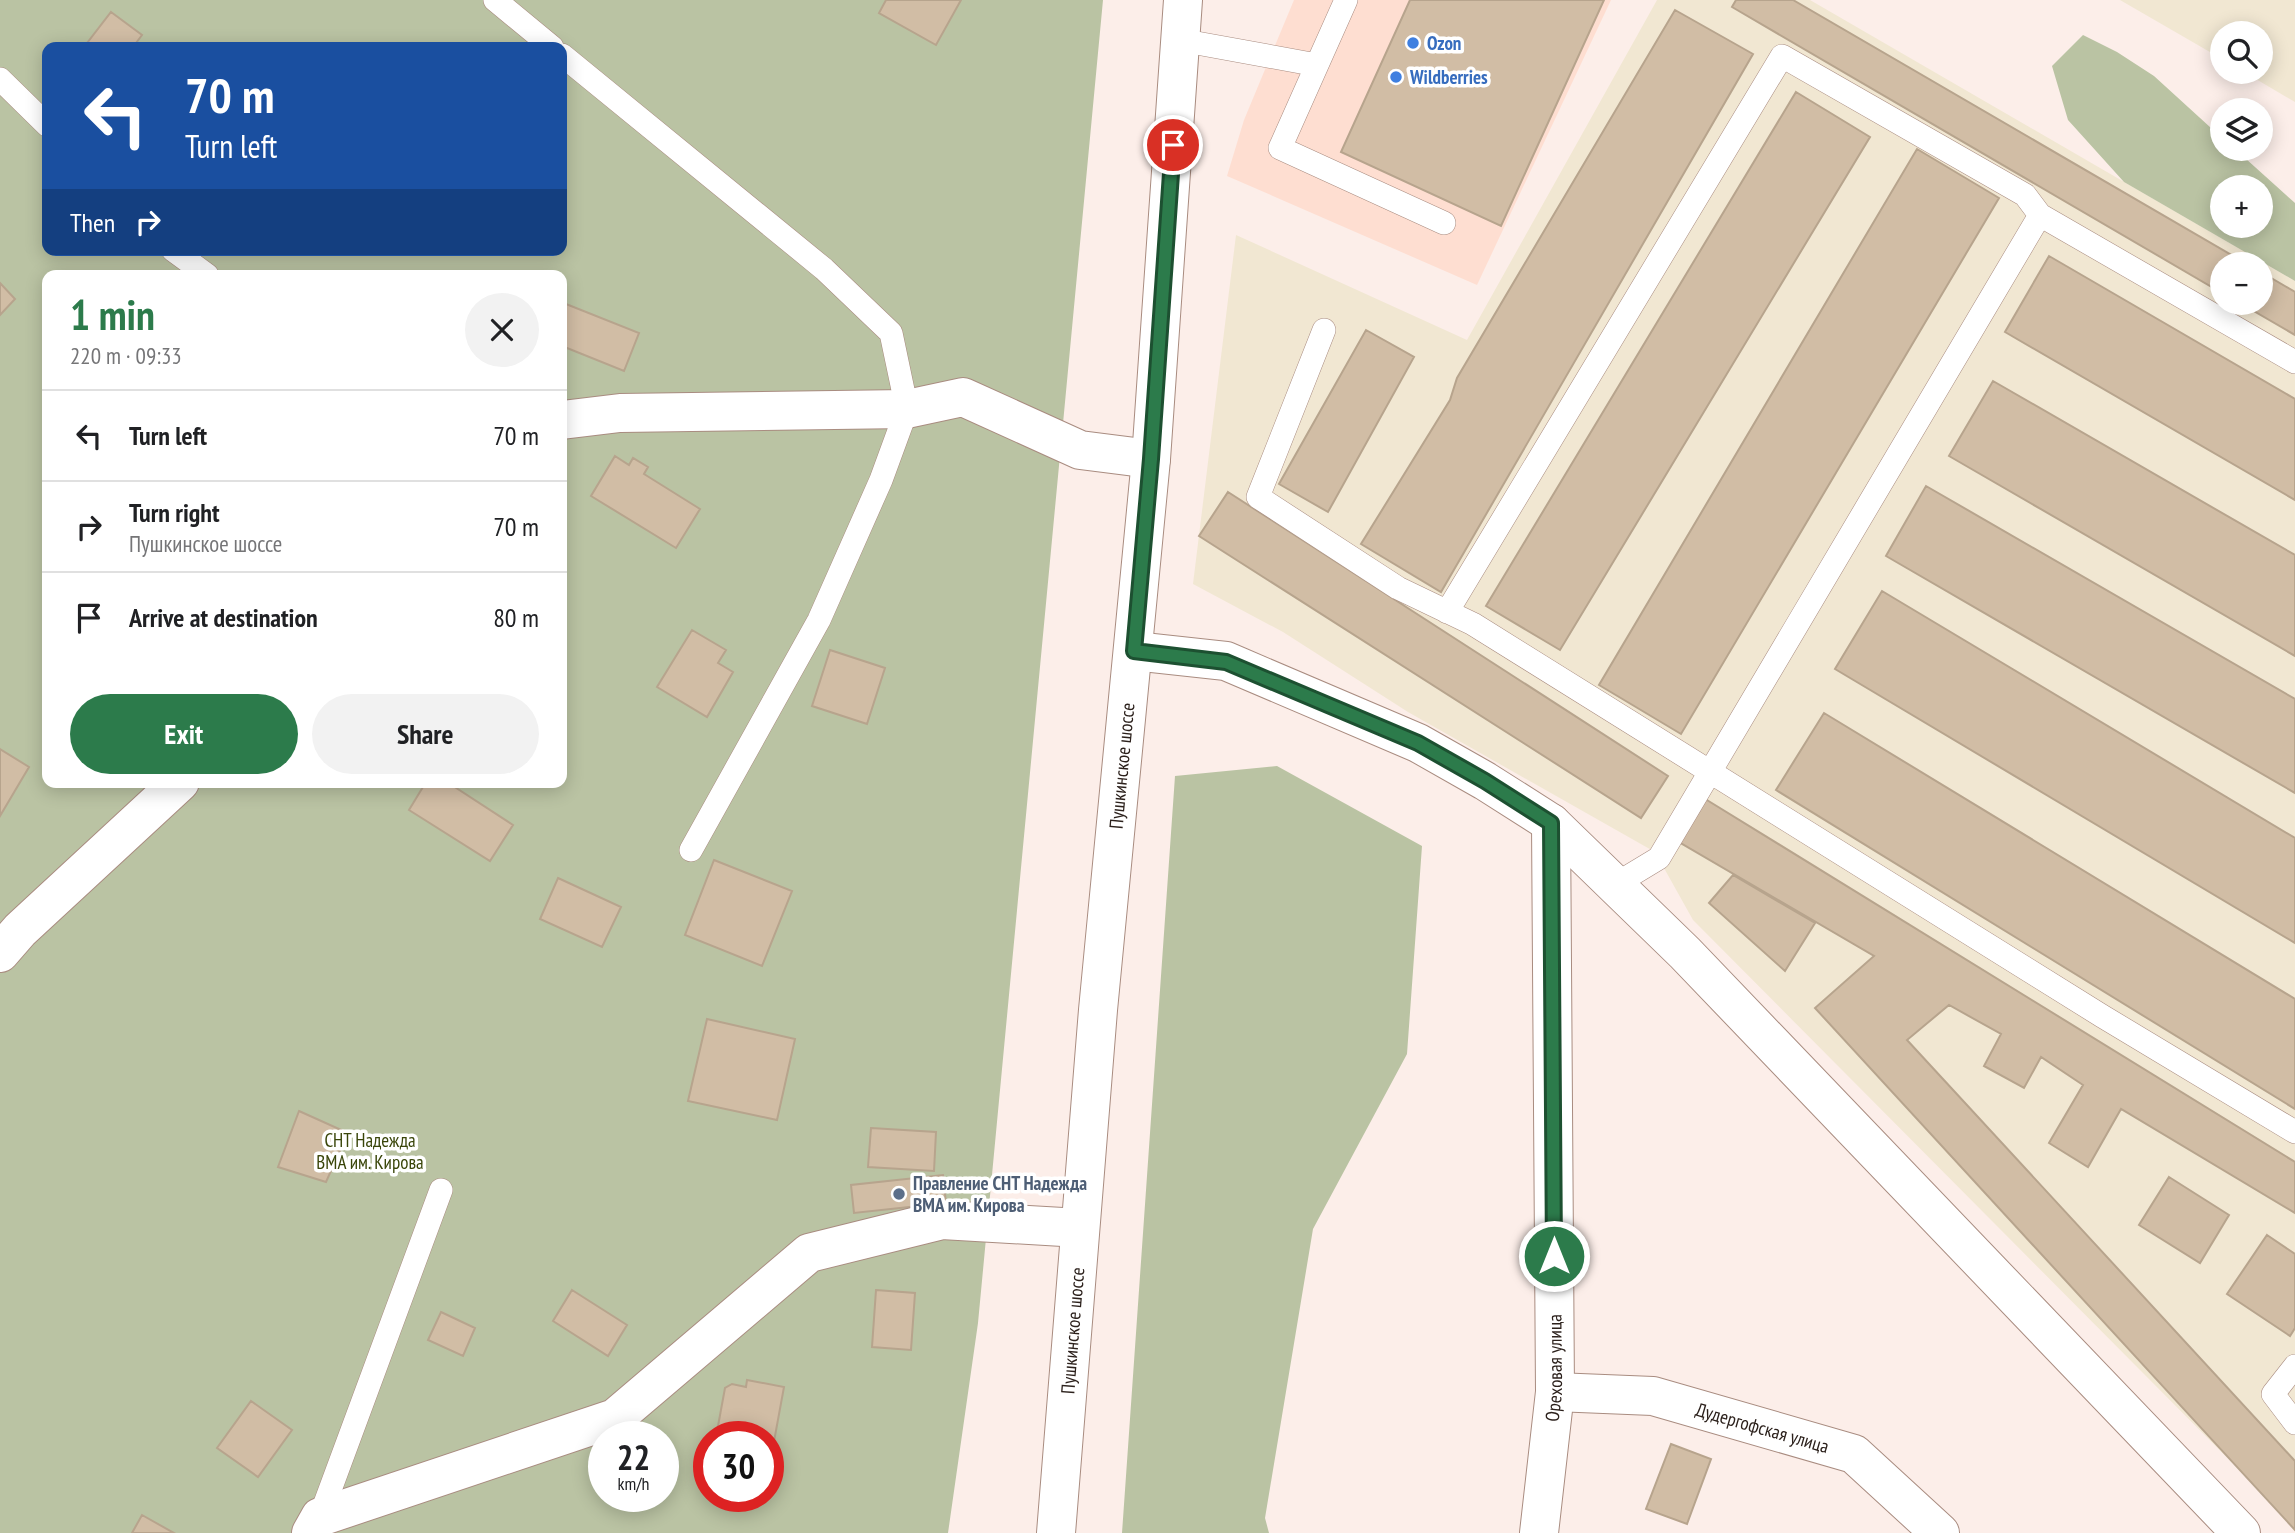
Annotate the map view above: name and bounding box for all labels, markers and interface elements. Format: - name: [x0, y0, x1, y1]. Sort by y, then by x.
- map controls: [2210, 21, 2273, 315]
- button: search: [2210, 21, 2273, 84]
- place label: Ozon: [1427, 31, 1461, 55]
- marker: Ozon: [1405, 35, 1421, 51]
- text: 70 m: [185, 63, 274, 127]
- place label: Wildberries: [1409, 65, 1488, 89]
- marker: Wildberries: [1388, 69, 1404, 85]
- icon: left: [70, 70, 161, 161]
- button: layers: [2210, 98, 2273, 161]
- pin: [1143, 115, 1203, 175]
- text: Turn left: [185, 125, 277, 167]
- icon: arrive: [1154, 126, 1192, 164]
- button: +: [2210, 175, 2273, 238]
- icon: right: [129, 203, 167, 241]
- text: Then: [70, 206, 115, 239]
- button: −: [2210, 252, 2273, 315]
- text: 1 min: [70, 287, 155, 342]
- button: close: [465, 293, 539, 367]
- text: 220 m · 09:33: [70, 341, 182, 370]
- icon: left: [70, 417, 108, 455]
- text: Turn left: [129, 419, 207, 452]
- text: 70 m: [493, 419, 539, 452]
- text: Turn right: [129, 496, 220, 529]
- icon: right: [70, 508, 108, 546]
- text: 70 m: [493, 510, 539, 543]
- text: Пушкинское шоссе: [129, 529, 282, 558]
- icon: arrive: [70, 599, 108, 637]
- text: Arrive at destination: [129, 601, 318, 634]
- text: 80 m: [493, 601, 539, 634]
- button: Exit: [70, 694, 298, 774]
- button: Share: [312, 694, 539, 774]
- street label: Пушкинское шоссе: [1103, 701, 1140, 830]
- park label: СНТ Надежда ВМА им. Кирова: [316, 1128, 424, 1174]
- place label: Правление СНТ Надежда ВМА им. Кирова: [913, 1171, 1087, 1217]
- marker: Правление СНТ Надежда ВМА им. Кирова: [891, 1186, 907, 1202]
- position arrow: [1517, 1219, 1591, 1293]
- street label: Пушкинское шоссе: [1055, 1266, 1089, 1395]
- street label: Ореховая улица: [1540, 1314, 1567, 1423]
- street label: Дудергофская улица: [1693, 1397, 1832, 1458]
- speed limit sign: 30: [693, 1421, 784, 1512]
- text: 22: [617, 1434, 650, 1480]
- text: km/h: [618, 1472, 649, 1495]

